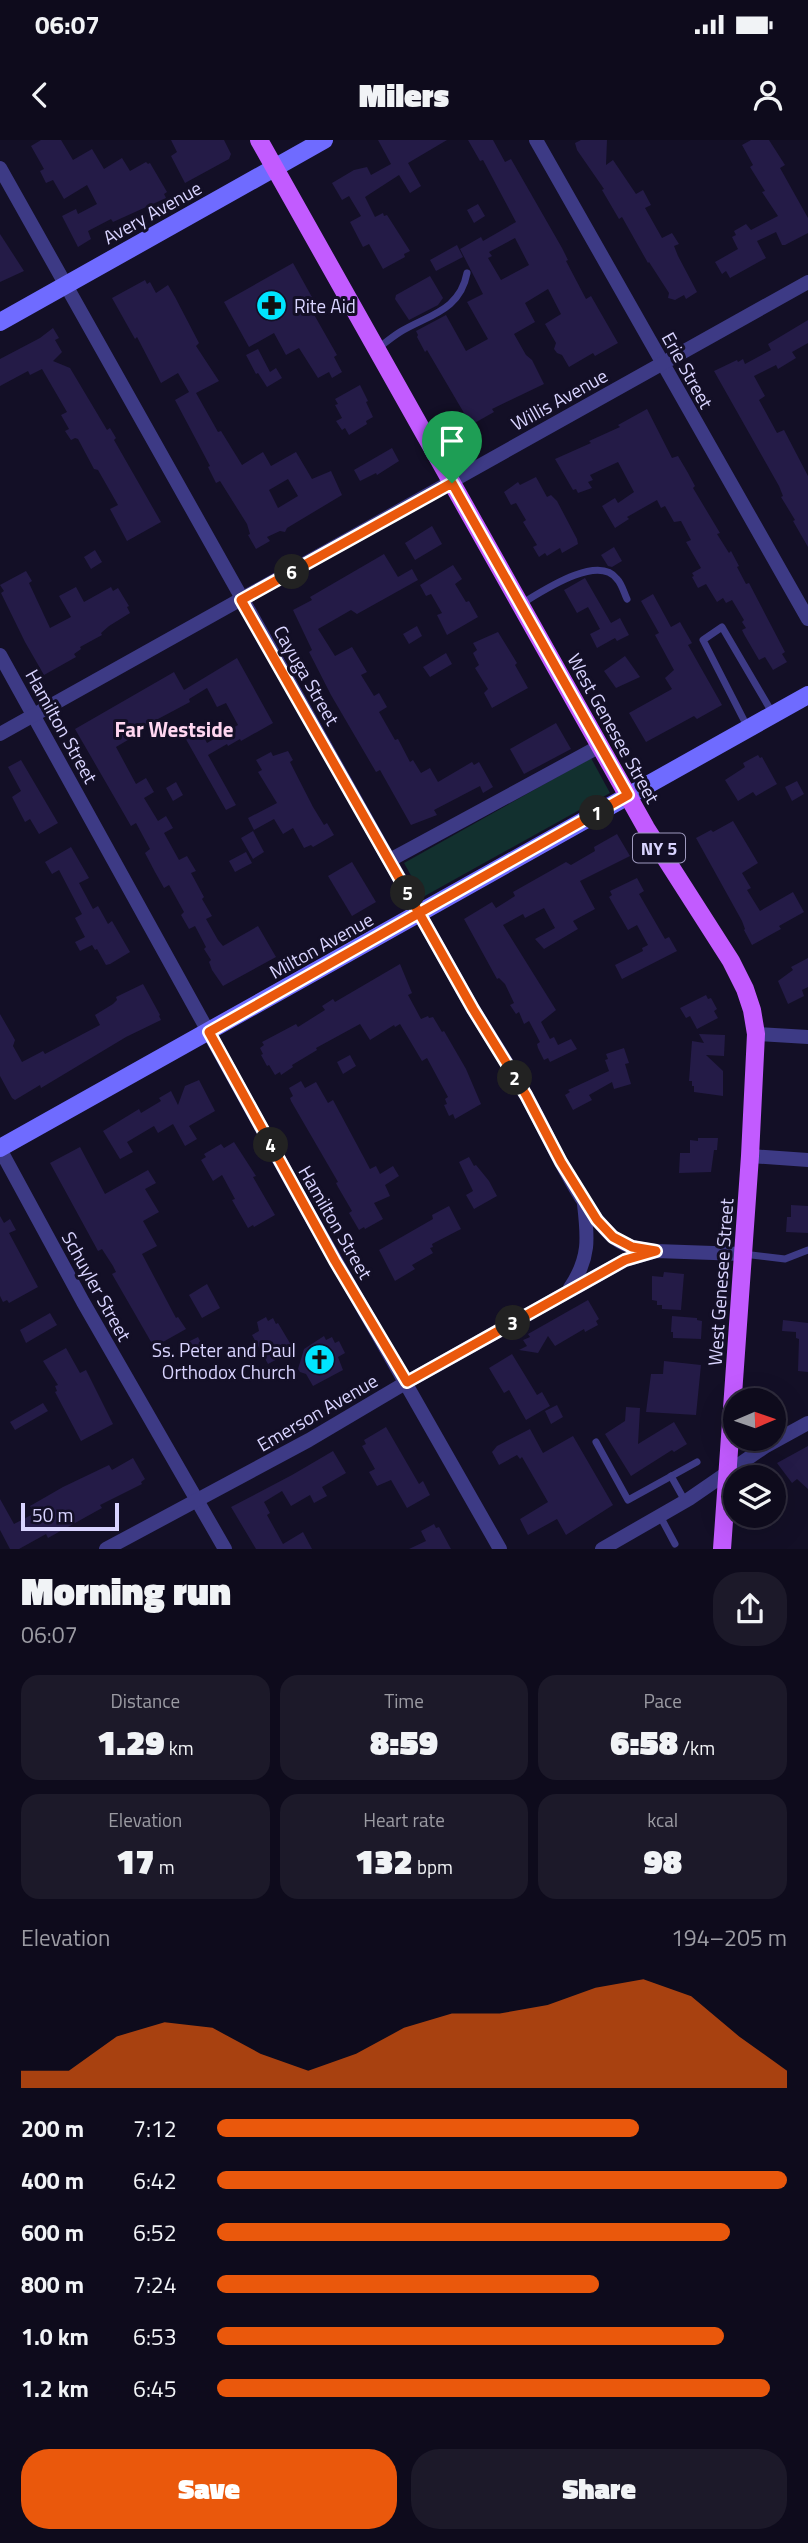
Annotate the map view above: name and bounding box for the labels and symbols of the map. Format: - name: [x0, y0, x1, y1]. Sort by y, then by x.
- street label: Avery Avenue: [97, 173, 207, 251]
- pharmacy icon: Rite Aid: [254, 288, 288, 322]
- place label: Rite Aid: [294, 291, 356, 320]
- street label: Erie Street: [655, 326, 721, 414]
- street label: Willis Avenue: [505, 361, 613, 437]
- pin: [422, 411, 482, 483]
- pin: 6: [274, 554, 310, 590]
- street label: Cayuga Street: [267, 619, 348, 731]
- street label: West Genesee Street: [561, 647, 668, 809]
- street label: Hamilton Street: [19, 663, 106, 789]
- district label: Far Westside: [115, 713, 233, 745]
- pin: 1: [580, 796, 614, 830]
- road number: NY 5: [633, 834, 685, 862]
- pin: 5: [390, 876, 426, 910]
- street label: Milton Avenue: [264, 904, 378, 986]
- pin: 2: [498, 1060, 532, 1096]
- pin: 4: [254, 1128, 288, 1163]
- street label: Hamilton Street: [292, 1160, 380, 1284]
- street label: West Genesee Street: [700, 1197, 740, 1367]
- street label: Schuyler Street: [55, 1226, 139, 1347]
- pin: 3: [496, 1306, 530, 1340]
- place label: Ss. Peter and Paul Orthodox Church: [152, 1335, 296, 1386]
- church icon: Ss. Peter and Paul Orthodox Church: [302, 1343, 336, 1377]
- street label: Emerson Avenue: [251, 1366, 383, 1458]
- north arrow: [723, 1388, 786, 1451]
- scale bar: [21, 1500, 119, 1532]

